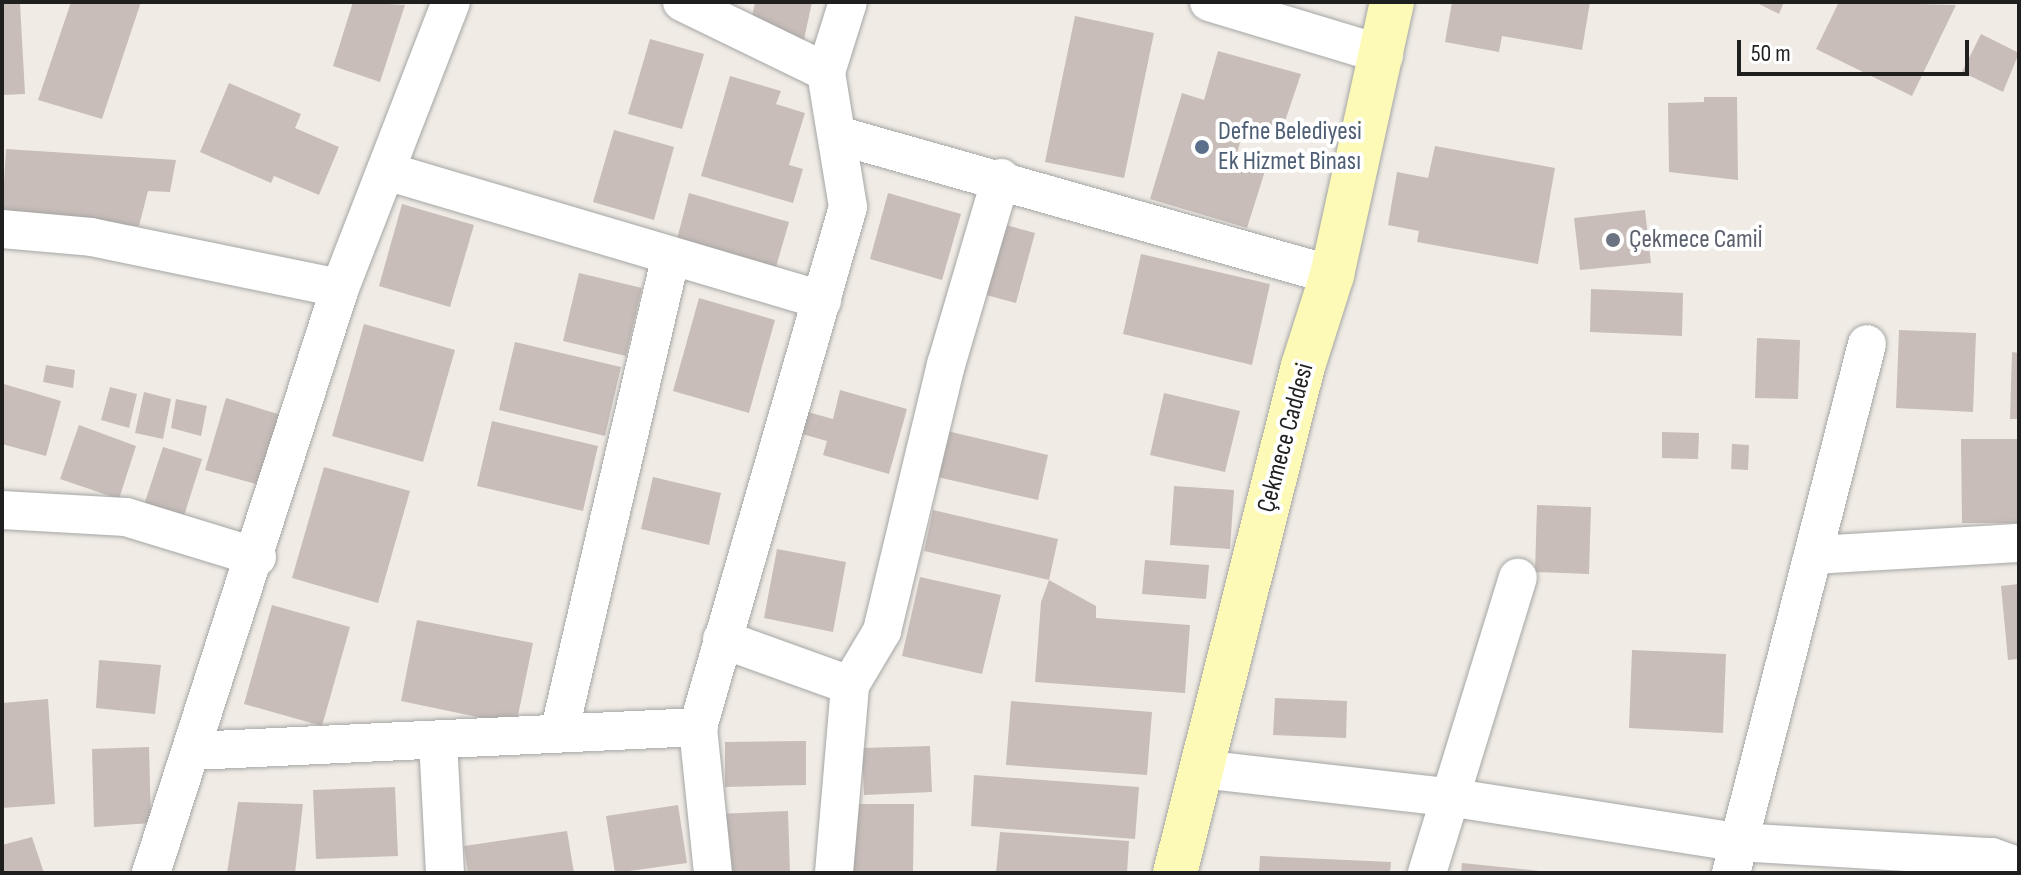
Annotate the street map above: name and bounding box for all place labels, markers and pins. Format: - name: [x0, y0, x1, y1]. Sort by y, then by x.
- place label: Defne Belediyesi Ek Hizmet Binası: [1218, 116, 1362, 178]
- marker: Defne Belediyesi Ek Hizmet Binası: [1193, 138, 1211, 156]
- place label: Çekmece Camiİ: [1629, 224, 1763, 256]
- marker: Çekmece Camiİ: [1604, 231, 1622, 249]

